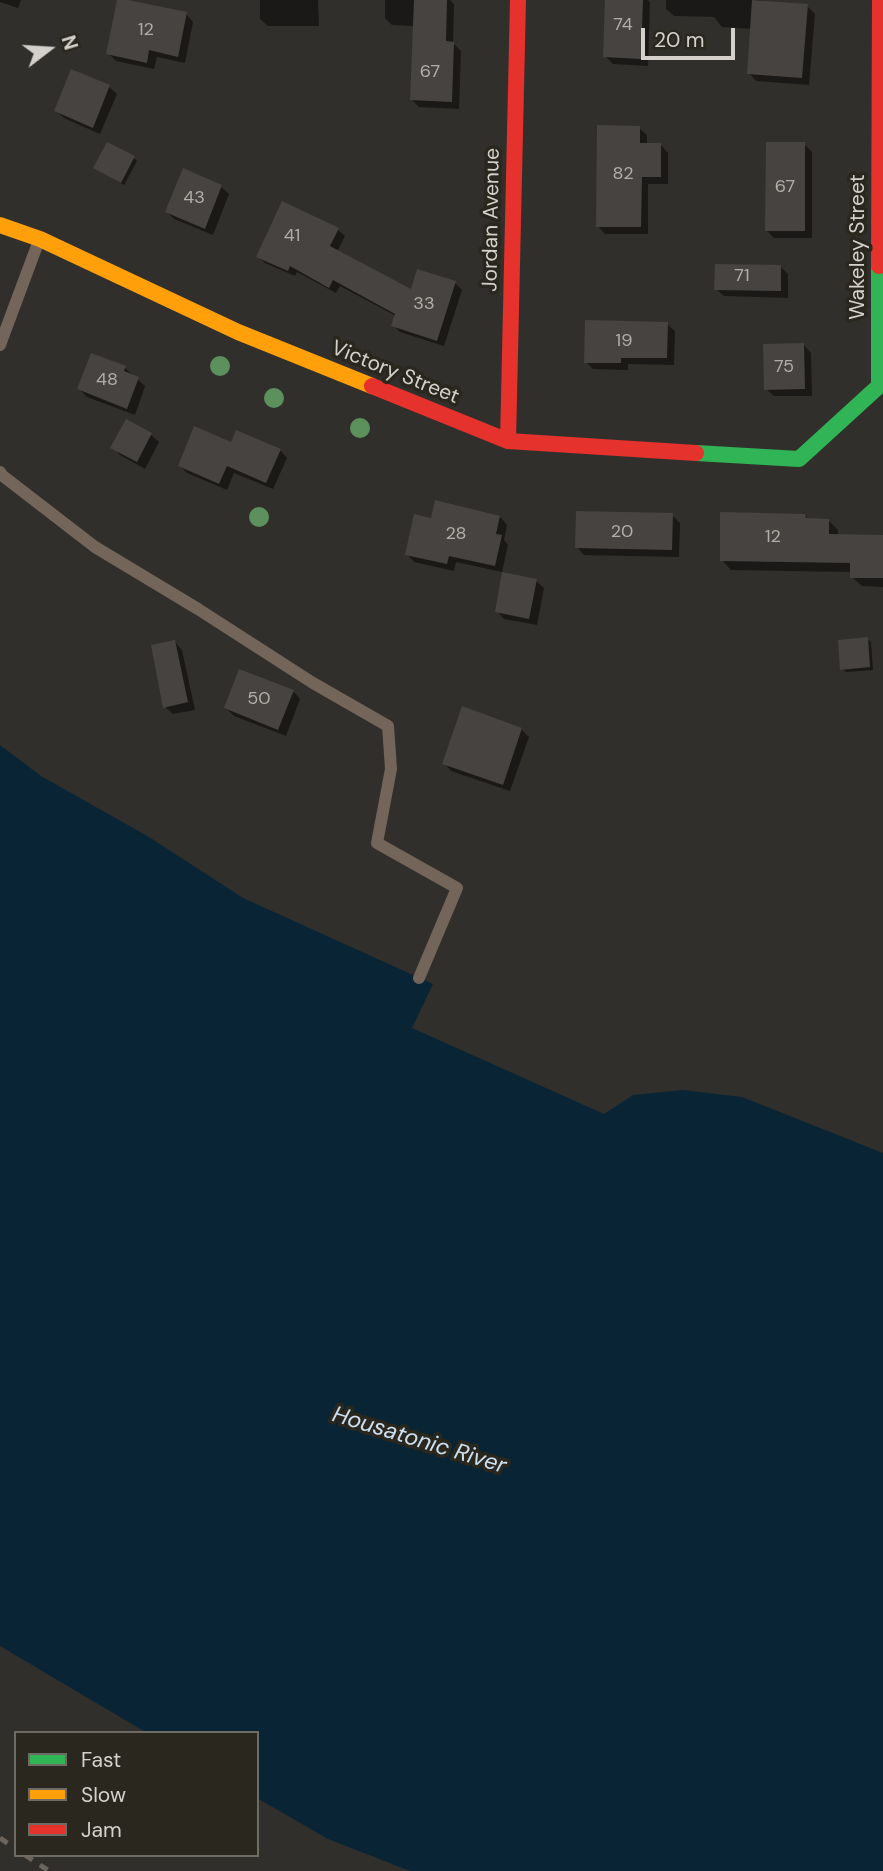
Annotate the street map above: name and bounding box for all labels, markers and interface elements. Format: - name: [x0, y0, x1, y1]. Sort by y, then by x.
- north arrow: [14, 14, 84, 84]
- house number: 74: [613, 14, 633, 36]
- scale bar: [645, 14, 740, 58]
- house number: 12: [138, 19, 154, 41]
- text: 20 m: [654, 26, 705, 54]
- text: N: [56, 32, 84, 53]
- house number: 67: [420, 61, 440, 83]
- street label: Jordan Avenue: [478, 148, 506, 292]
- house number: 82: [612, 163, 634, 185]
- street label: Wakeley Street: [845, 174, 871, 320]
- house number: 67: [775, 176, 795, 198]
- house number: 43: [183, 187, 205, 209]
- house number: 41: [284, 225, 300, 247]
- house number: 71: [734, 265, 750, 287]
- house number: 33: [413, 293, 435, 315]
- house number: 19: [616, 330, 632, 352]
- street label: Victory Street: [327, 336, 463, 410]
- house number: 75: [774, 356, 794, 378]
- house number: 48: [96, 369, 118, 391]
- house number: 20: [611, 521, 633, 543]
- house number: 28: [445, 523, 467, 545]
- house number: 12: [765, 526, 781, 548]
- house number: 50: [247, 688, 271, 710]
- water label: Housatonic River: [329, 1401, 509, 1481]
- legend: [14, 1731, 259, 1857]
- text: Fast: [81, 1746, 121, 1774]
- text: Slow: [81, 1781, 126, 1809]
- text: Jam: [81, 1816, 122, 1844]

